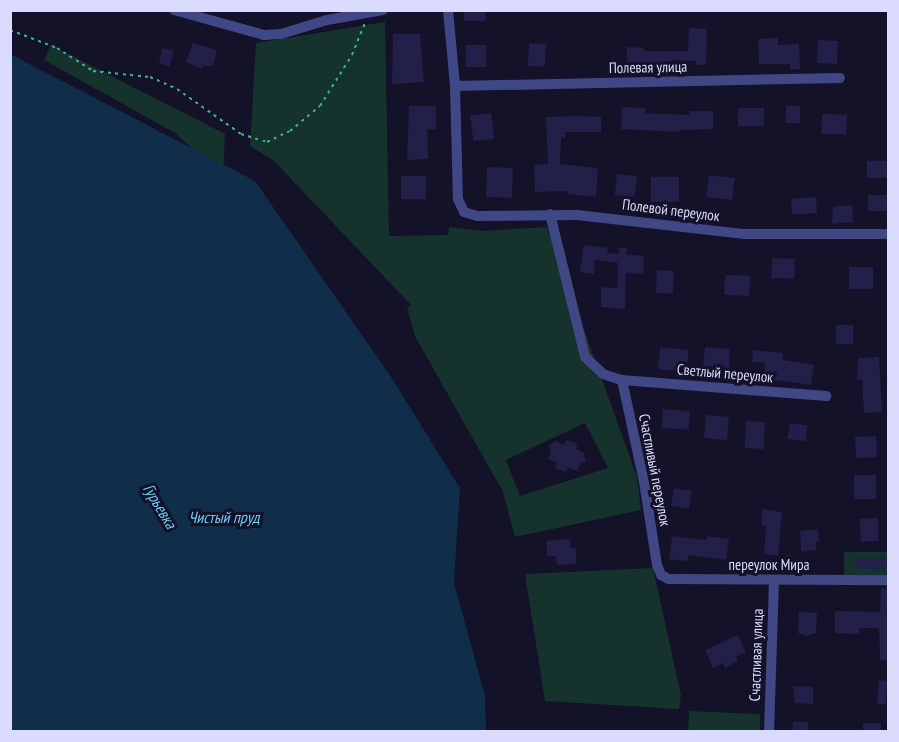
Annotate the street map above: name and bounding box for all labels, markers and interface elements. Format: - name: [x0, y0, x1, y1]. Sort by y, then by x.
- street label: Полевая улица: [609, 57, 687, 77]
- street label: Полевой переулок: [621, 195, 721, 225]
- street label: Светлый переулок: [676, 360, 774, 386]
- street label: Счастливый переулок: [635, 412, 675, 528]
- water label: Гурьевка: [139, 480, 181, 532]
- water label: Чистый пруд: [188, 507, 260, 527]
- street label: переулок Мира: [729, 556, 809, 574]
- street label: Счастливая улица: [745, 608, 767, 702]

